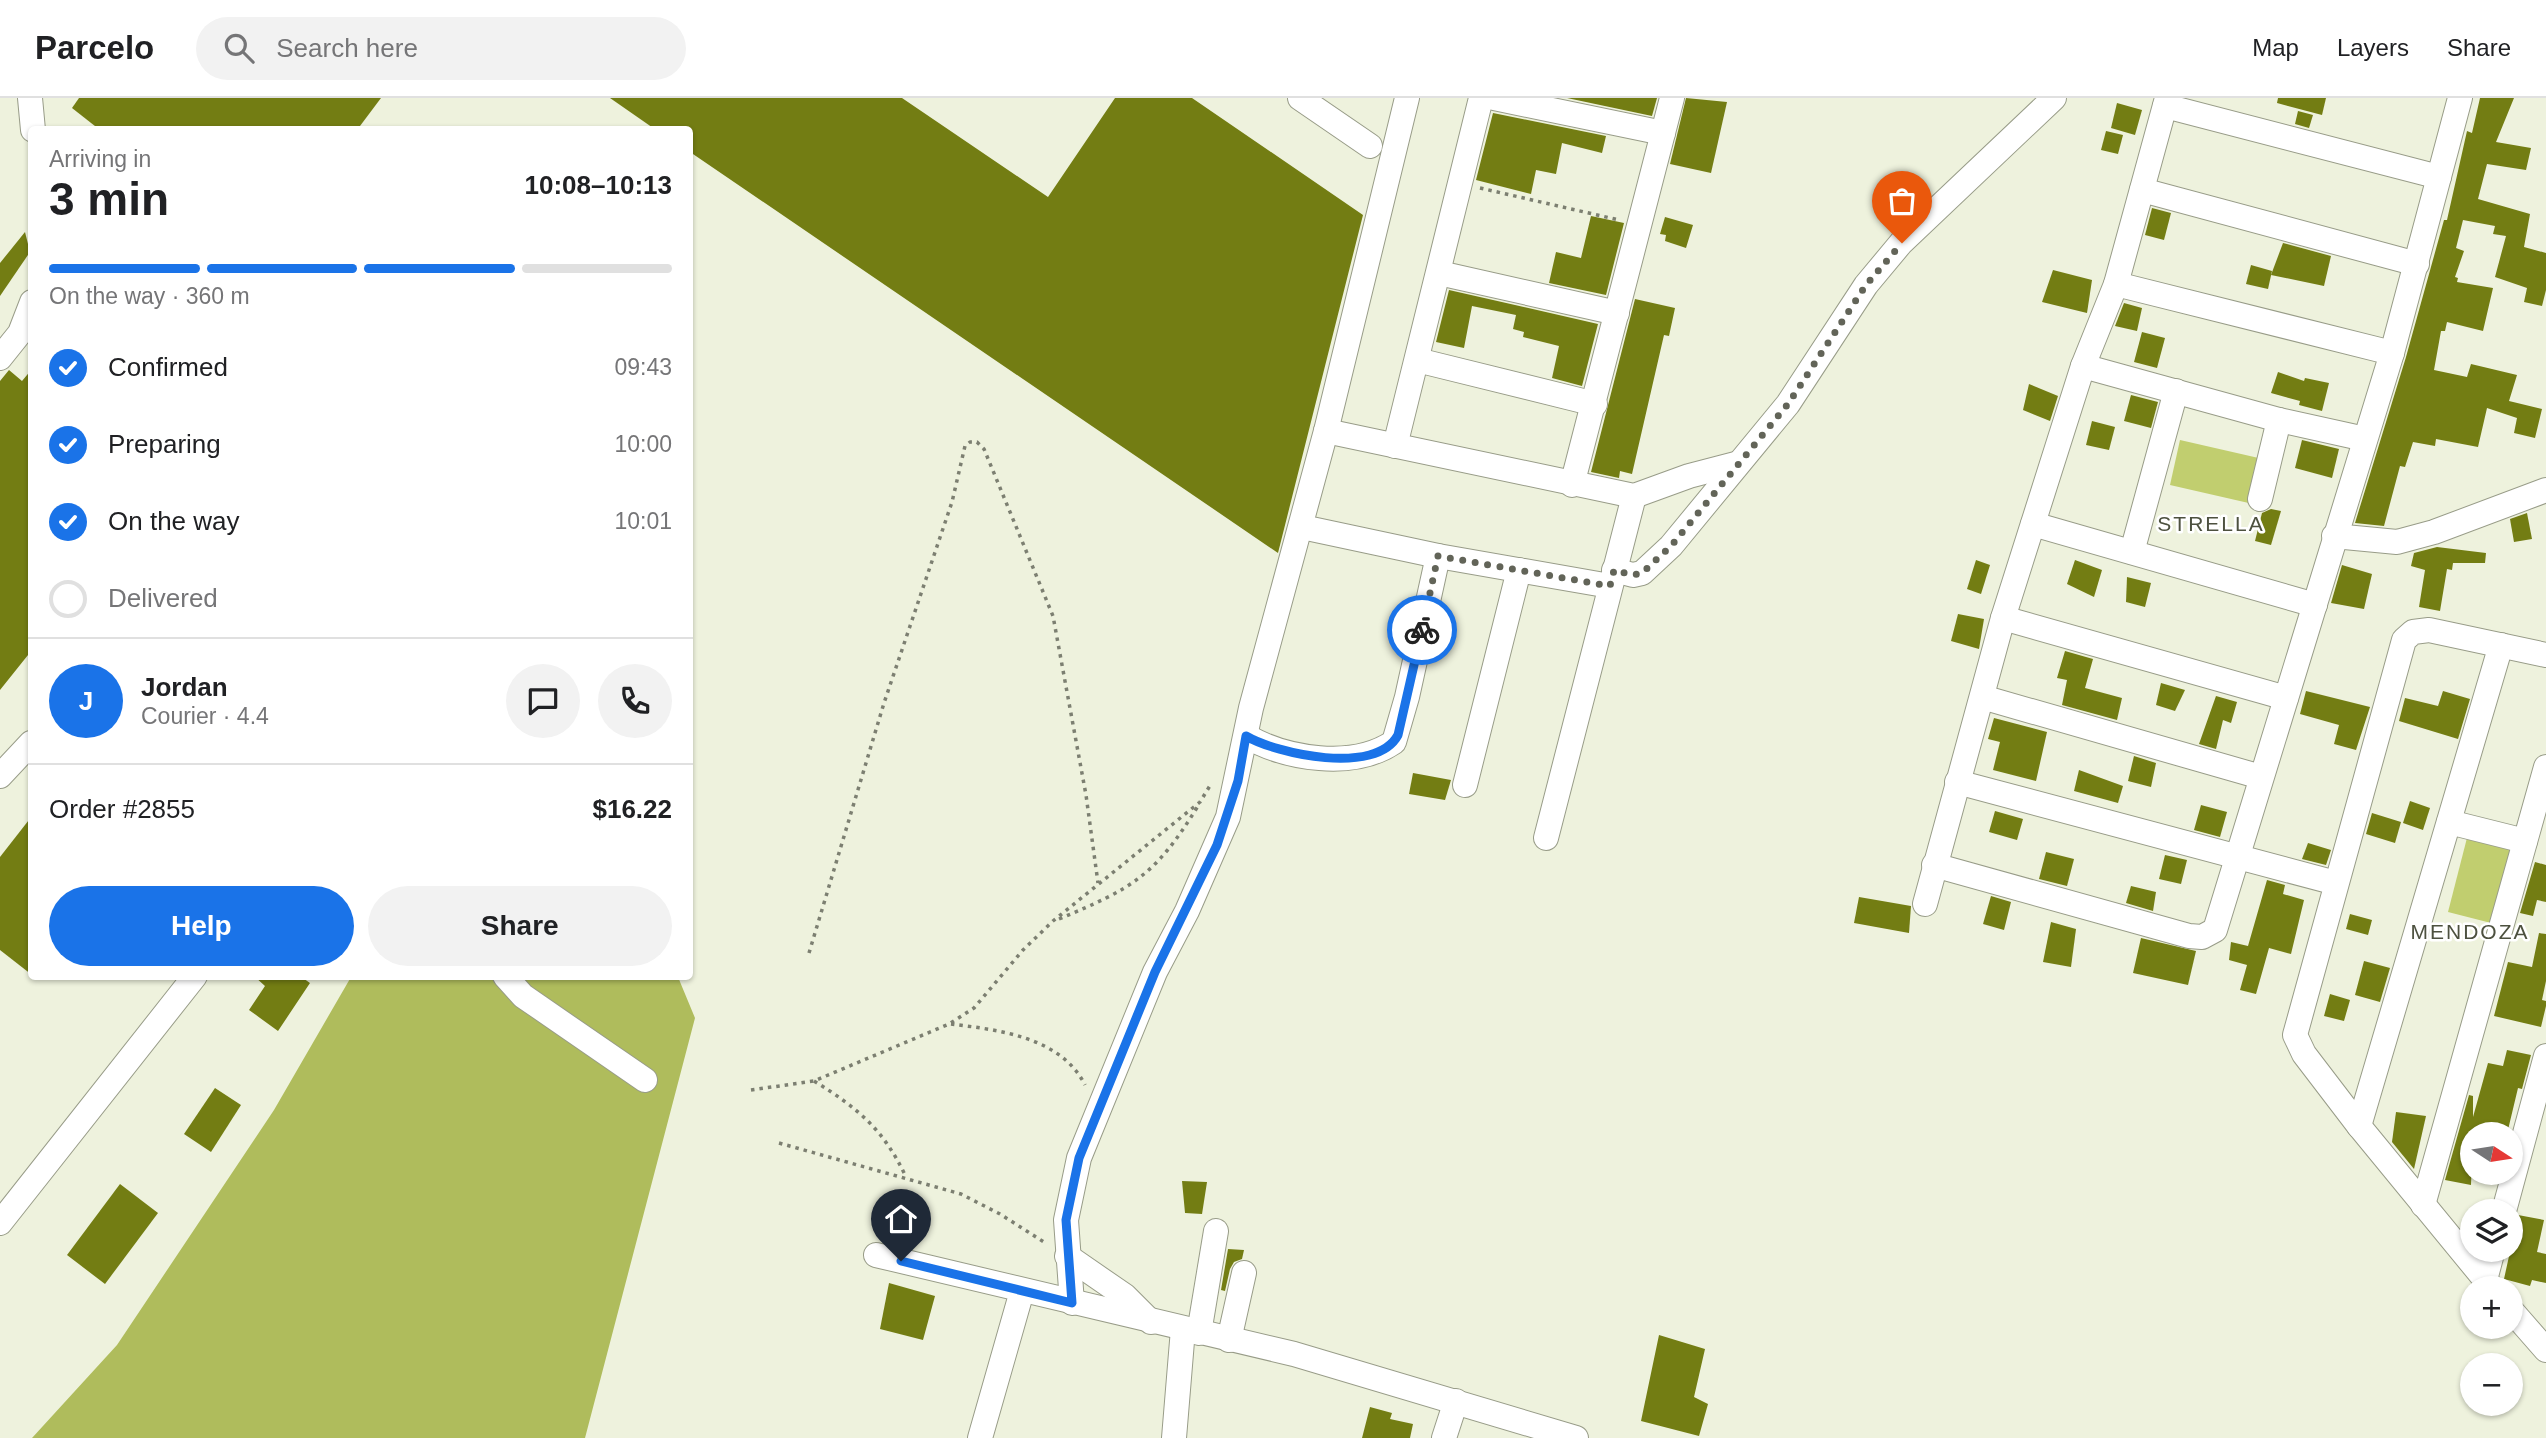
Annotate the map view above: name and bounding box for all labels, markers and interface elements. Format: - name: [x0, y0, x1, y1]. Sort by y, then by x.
- search box: [196, 17, 686, 80]
- text: Parcelo: [35, 29, 154, 66]
- icon: search: [220, 29, 258, 67]
- text: Search here: [276, 33, 418, 63]
- text: Map: [2252, 34, 2299, 61]
- text: Layers: [2337, 34, 2409, 61]
- text: Share: [2447, 34, 2511, 61]
- text: Arriving in: [49, 146, 151, 172]
- text: 10:08–10:13: [525, 170, 672, 200]
- pin: [1872, 171, 1932, 243]
- text: 3 min: [49, 173, 169, 225]
- icon: bag: [1883, 182, 1921, 220]
- text: On the way · 360 m: [49, 283, 250, 309]
- icon: check: [49, 349, 87, 387]
- text: Confirmed: [108, 352, 228, 382]
- text: 09:43: [614, 354, 672, 380]
- icon: check: [49, 426, 87, 464]
- text: Preparing: [108, 429, 221, 459]
- text: 10:00: [614, 431, 672, 457]
- icon: check: [49, 503, 87, 541]
- text: On the way: [108, 506, 240, 536]
- text: 10:01: [614, 508, 672, 534]
- district label: STRELLA: [2157, 512, 2265, 535]
- text: Delivered: [108, 583, 218, 613]
- courier: [1387, 595, 1457, 665]
- icon: bike: [1403, 611, 1441, 649]
- button: chat: [506, 664, 580, 738]
- button: phone: [598, 664, 672, 738]
- text: Jordan: [141, 672, 228, 702]
- text: J: [79, 686, 93, 716]
- text: Courier · 4.4: [141, 703, 269, 729]
- text: Order #2855: [49, 794, 195, 824]
- text: $16.22: [592, 794, 672, 824]
- button: Help: [49, 886, 354, 966]
- button: Share: [368, 886, 672, 966]
- district label: MENDOZA: [2411, 920, 2530, 943]
- north arrow: [2460, 1122, 2524, 1185]
- map controls: [2460, 1122, 2523, 1416]
- pin: [871, 1189, 931, 1261]
- button: layers: [2460, 1199, 2523, 1262]
- icon: home: [882, 1200, 920, 1238]
- button: +: [2460, 1276, 2523, 1339]
- button: −: [2460, 1353, 2523, 1416]

